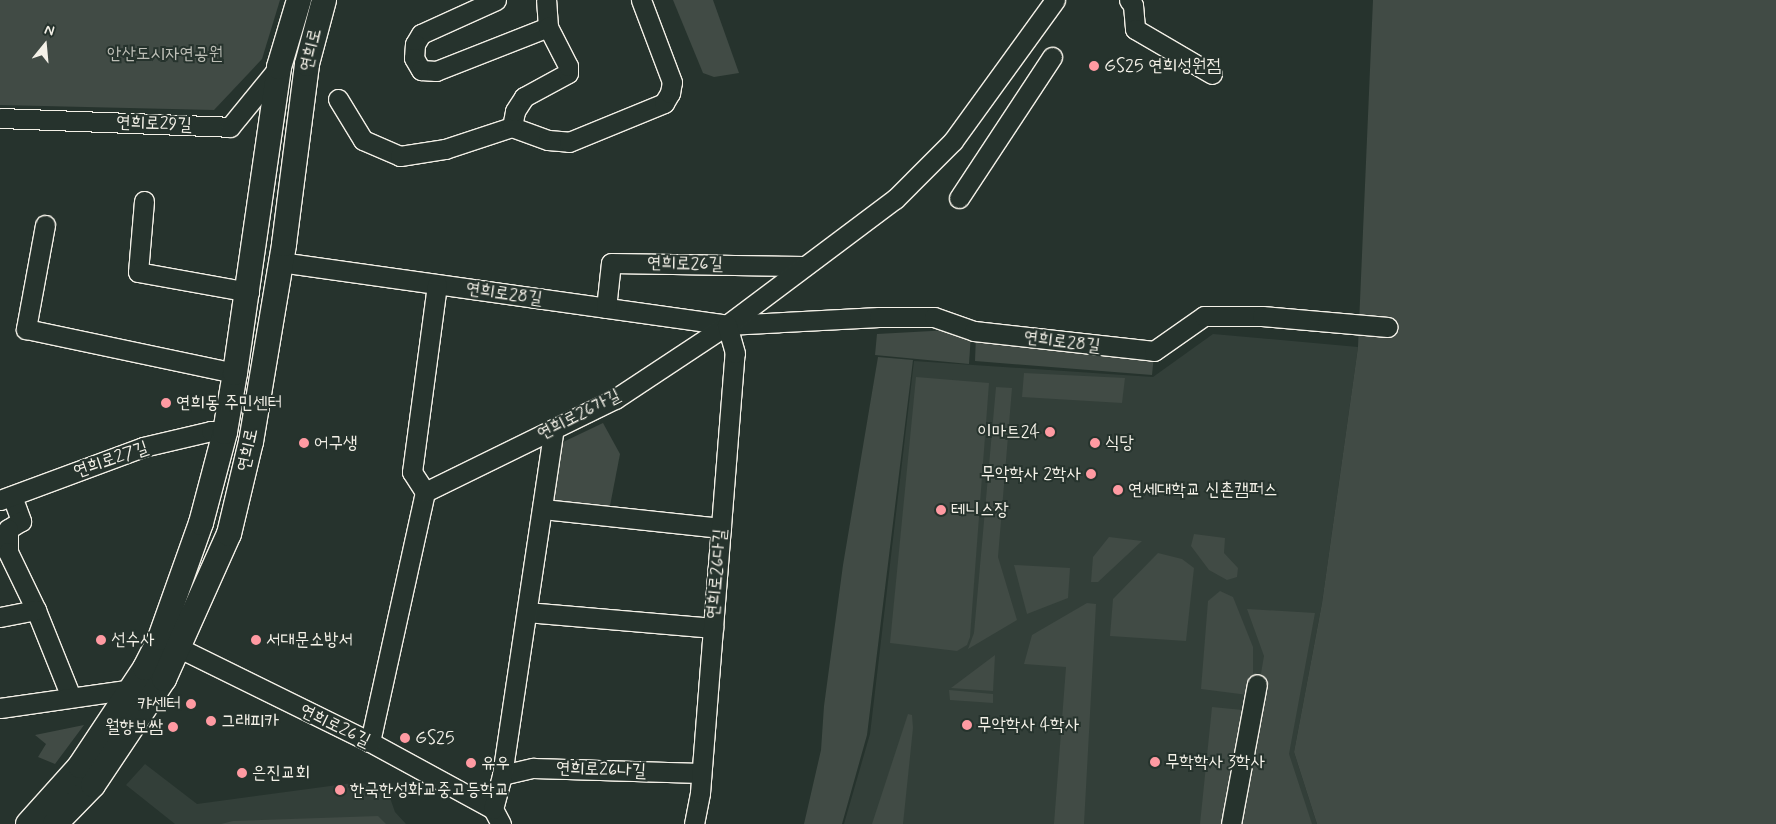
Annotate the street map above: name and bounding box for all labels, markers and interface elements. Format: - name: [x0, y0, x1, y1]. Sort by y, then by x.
- north arrow: [20, 20, 70, 70]
- text: N: [42, 21, 56, 41]
- street label: 연희로: [296, 26, 326, 74]
- park label: 안산도시자연공원: [107, 43, 223, 65]
- place label: GS25 연희성원점: [1104, 55, 1221, 77]
- marker: GS25 연희성원점: [1088, 60, 1100, 72]
- street label: 연희로29길: [116, 112, 192, 136]
- street label: 연희로26길: [647, 253, 723, 275]
- street label: 연희로28길: [464, 278, 544, 310]
- street label: 연희로28길: [1023, 327, 1101, 357]
- street label: 연희로26가길: [534, 385, 624, 445]
- place label: 연희동 주민센터: [176, 392, 282, 414]
- marker: 연희동 주민센터: [160, 397, 172, 409]
- place label: 이마트24: [977, 421, 1040, 443]
- marker: 이마트24: [1044, 426, 1056, 438]
- street label: 연희로: [233, 427, 263, 473]
- place label: 어구생: [314, 432, 357, 454]
- place label: 식당: [1105, 432, 1134, 454]
- street label: 연희로27길: [71, 437, 151, 483]
- marker: 어구생: [298, 437, 310, 449]
- marker: 식당: [1089, 437, 1101, 449]
- place label: 무악학사 2학사: [980, 463, 1081, 485]
- marker: 무악학사 2학사: [1085, 468, 1097, 480]
- place label: 연세대학교 신촌캠퍼스: [1128, 479, 1278, 501]
- marker: 연세대학교 신촌캠퍼스: [1112, 484, 1124, 496]
- place label: 테니스장: [951, 499, 1009, 521]
- marker: 테니스장: [935, 504, 947, 516]
- street label: 연희로26다길: [702, 528, 732, 620]
- place label: 선수사: [111, 629, 154, 651]
- place label: 서대문소방서: [266, 629, 353, 651]
- marker: 선수사: [95, 634, 107, 646]
- marker: 서대문소방서: [250, 634, 262, 646]
- place label: 캬센터: [138, 693, 181, 715]
- marker: 캬센터: [185, 698, 197, 710]
- street label: 연희로26길: [296, 700, 374, 752]
- place label: 그래피카: [221, 710, 279, 732]
- place label: 무악학사 4학사: [977, 714, 1079, 736]
- marker: 그래피카: [205, 715, 217, 727]
- place label: 월향보쌈: [105, 716, 163, 738]
- marker: 무악학사 4학사: [961, 719, 973, 731]
- marker: 월향보쌈: [167, 721, 179, 733]
- place label: GS25: [415, 727, 454, 749]
- marker: GS25: [399, 732, 411, 744]
- place label: 무학학사 3학사: [1165, 751, 1265, 773]
- place label: 유우: [481, 752, 510, 774]
- marker: 무학학사 3학사: [1149, 756, 1161, 768]
- marker: 유우: [465, 757, 477, 769]
- street label: 연희로26나길: [555, 758, 647, 782]
- place label: 은진교회: [252, 762, 310, 784]
- marker: 은진교회: [236, 767, 248, 779]
- place label: 한국한성화교중고등학교: [350, 779, 509, 801]
- marker: 한국한성화교중고등학교: [334, 784, 346, 796]

